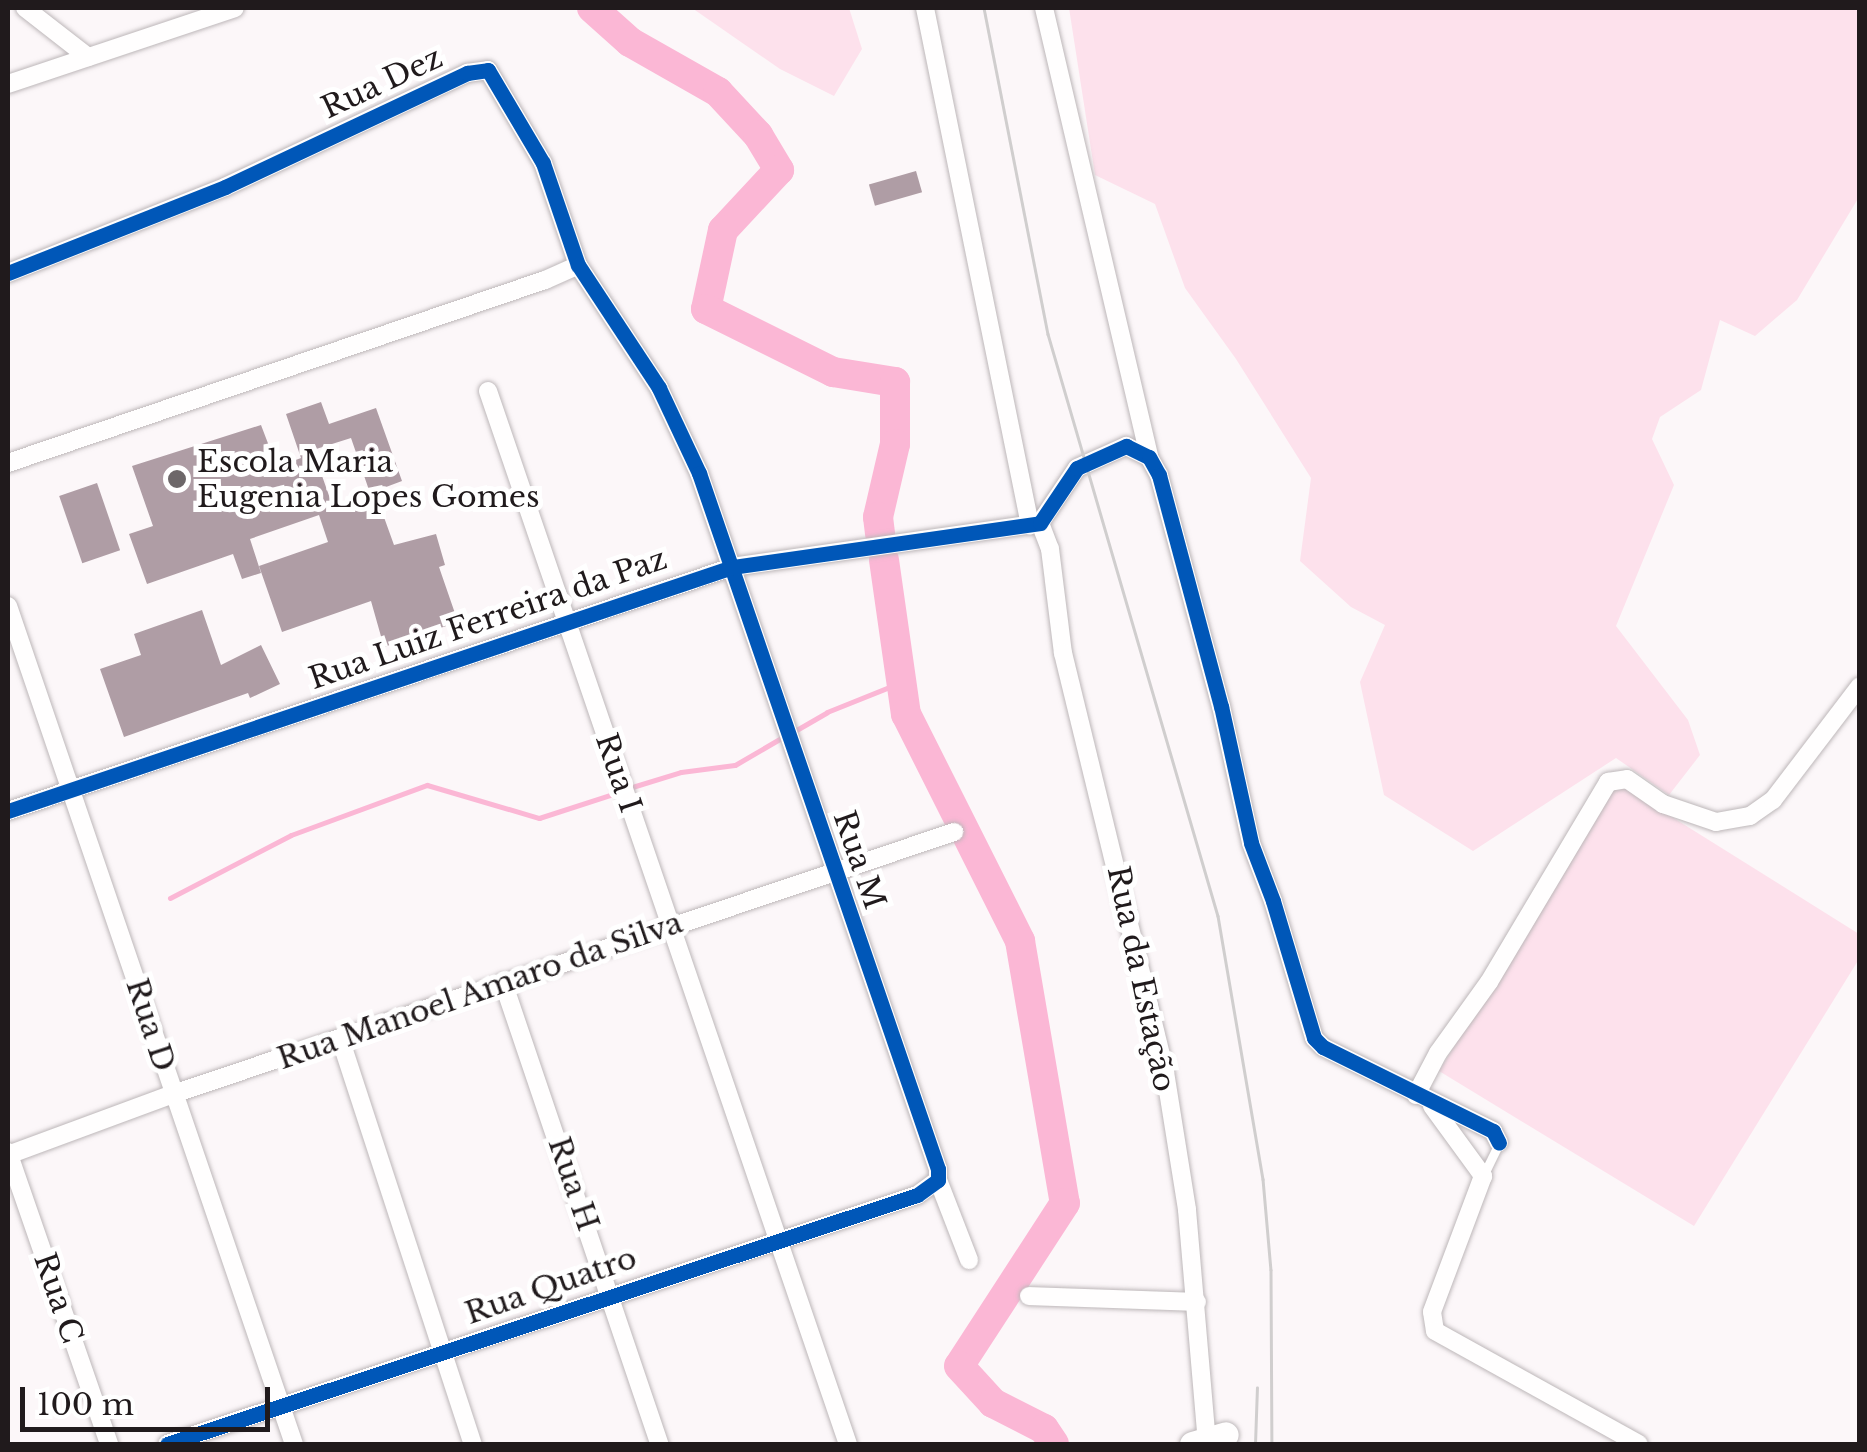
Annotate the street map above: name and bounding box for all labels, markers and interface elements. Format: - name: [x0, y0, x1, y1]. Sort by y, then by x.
- street label: Rua Dez: [316, 39, 448, 127]
- place label: Escola Maria Eugenia Lopes Gomes: [197, 444, 540, 514]
- marker: Escola Maria Eugenia Lopes Gomes: [166, 468, 188, 490]
- street label: Rua Luiz Ferreira da Paz: [304, 541, 672, 697]
- street label: Rua I: [588, 729, 648, 817]
- street label: Rua M: [825, 806, 893, 914]
- street label: Rua da Estação: [1099, 863, 1183, 1095]
- street label: Rua Manoel Amaro da Silva: [272, 904, 688, 1078]
- street label: Rua D: [118, 974, 182, 1076]
- street label: Rua H: [540, 1132, 606, 1236]
- street label: Rua Quatro: [460, 1240, 642, 1332]
- street label: Rua C: [26, 1248, 90, 1348]
- scale bar: [25, 1367, 275, 1429]
- text: 100 m: [37, 1386, 134, 1423]

